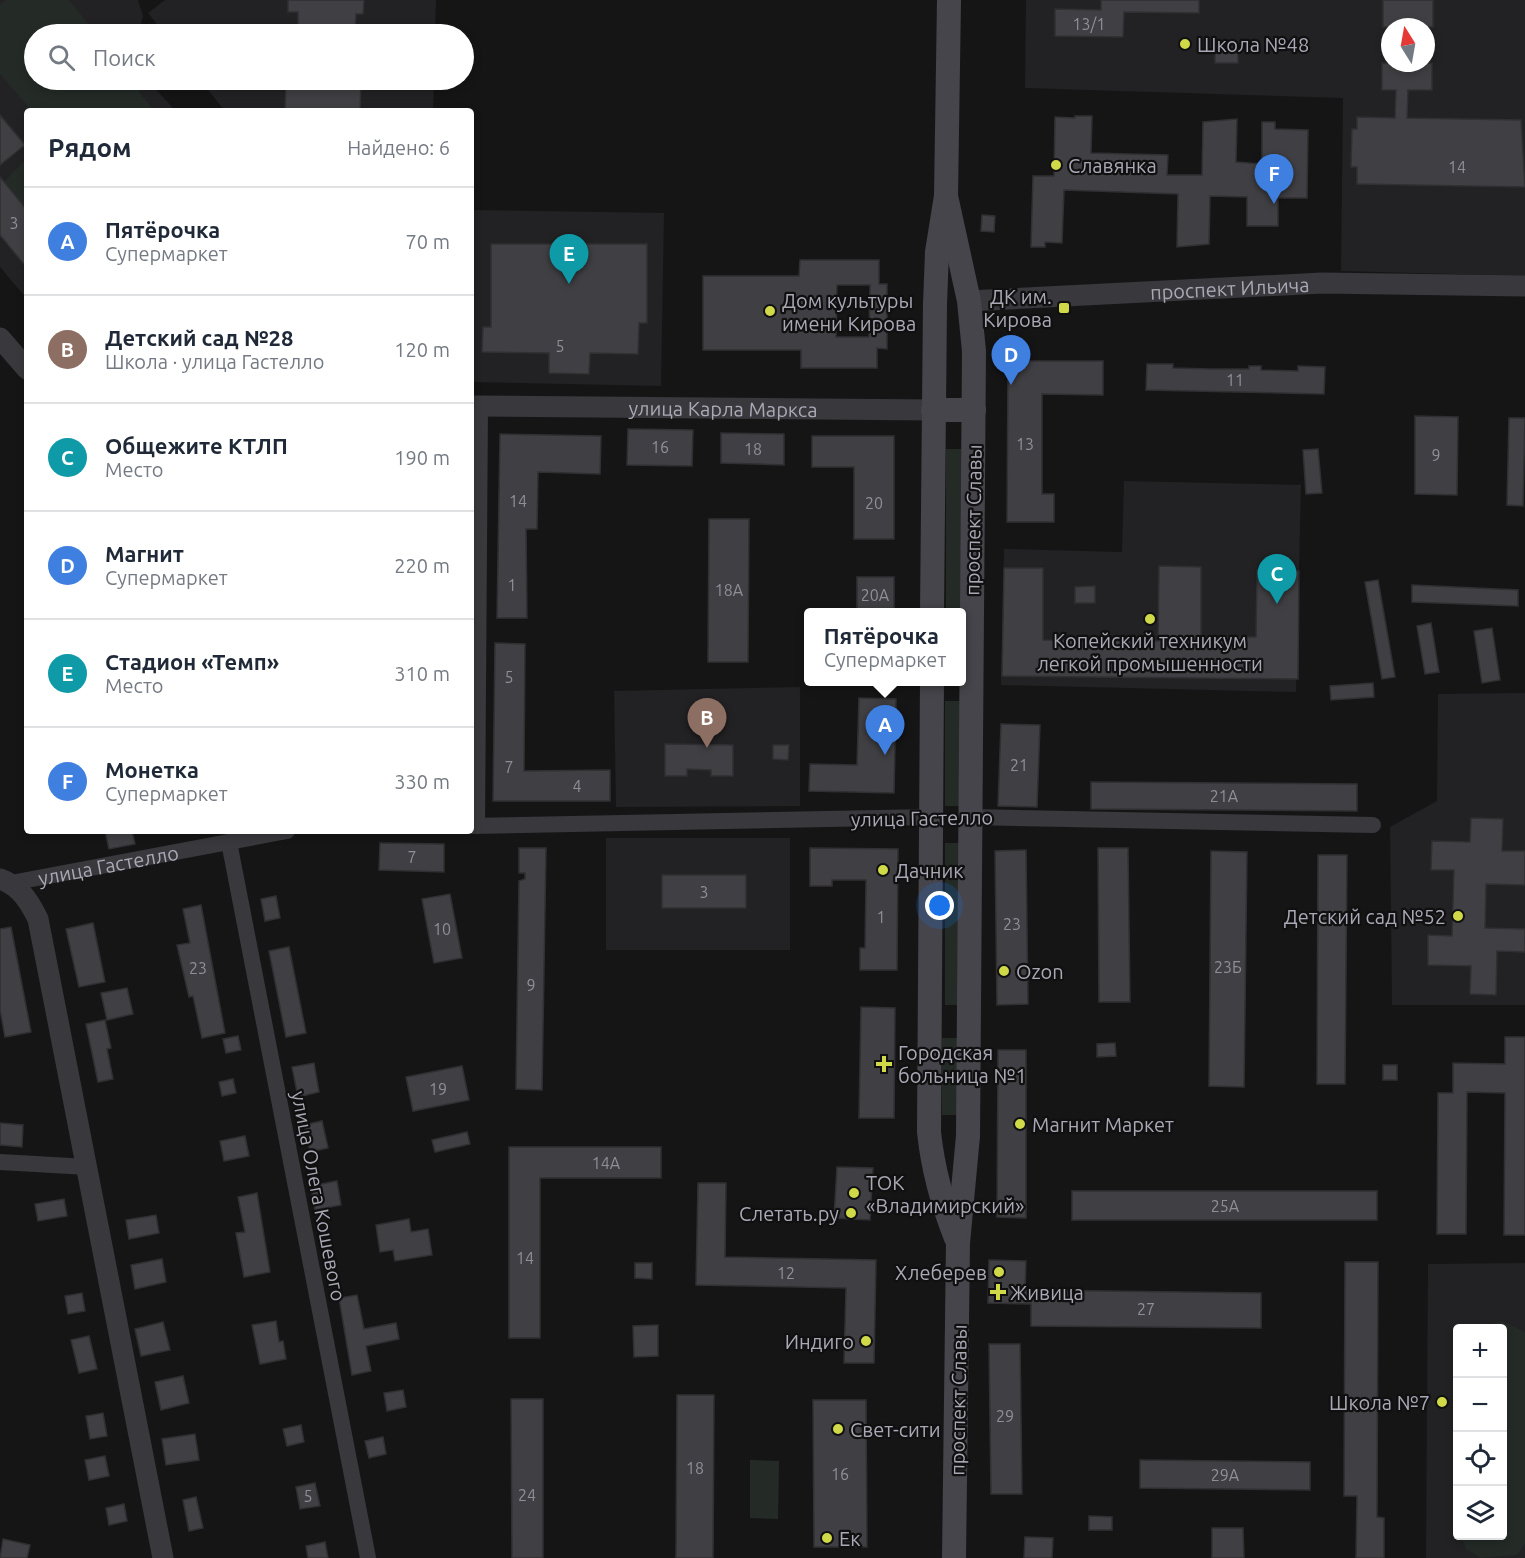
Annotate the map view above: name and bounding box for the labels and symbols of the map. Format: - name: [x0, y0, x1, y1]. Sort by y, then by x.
- house number: 13/1: [1073, 15, 1105, 33]
- north arrow: [1381, 18, 1435, 72]
- place label: Школа №48: [1197, 33, 1309, 56]
- marker: Школа №48: [1178, 37, 1192, 51]
- place label: Славянка: [1068, 154, 1157, 177]
- pin: F: [1254, 154, 1294, 204]
- marker: Славянка: [1049, 158, 1063, 172]
- house number: 14: [1448, 158, 1466, 176]
- house number: 3: [9, 214, 19, 232]
- pin: E: [550, 234, 588, 284]
- street label: проспект Ильича: [1149, 272, 1310, 303]
- place label: ДК им. Кирова: [983, 285, 1052, 331]
- place label: Дом культуры имени Кирова: [782, 289, 916, 335]
- marker: ДК им. Кирова: [1057, 301, 1071, 315]
- marker: Дом культуры имени Кирова: [763, 304, 777, 318]
- pin: D: [992, 336, 1030, 385]
- house number: 5: [555, 337, 565, 355]
- house number: 11: [1226, 371, 1244, 389]
- street label: улица Карла Маркса: [628, 396, 818, 420]
- house number: 13: [1016, 435, 1034, 453]
- house number: 16: [651, 438, 669, 456]
- house number: 18: [744, 440, 762, 458]
- street label: проспект Славы: [960, 444, 986, 596]
- house number: 9: [1431, 446, 1441, 464]
- house number: 14: [509, 492, 527, 510]
- house number: 20: [865, 494, 883, 512]
- pin: C: [1258, 554, 1296, 604]
- house number: 1: [507, 576, 517, 594]
- house number: 18А: [715, 581, 744, 599]
- house number: 20А: [861, 586, 890, 604]
- marker: Копейский техникум легкой промышенности: [1143, 612, 1157, 626]
- place label: Копейский техникум легкой промышенности: [1037, 629, 1263, 675]
- house number: 5: [504, 668, 514, 686]
- pin: B: [688, 698, 726, 748]
- pin: A: [866, 706, 904, 755]
- house number: 21: [1010, 756, 1028, 774]
- house number: 7: [504, 758, 514, 776]
- house number: 4: [572, 777, 582, 795]
- house number: 21А: [1210, 787, 1239, 805]
- street label: улица Гастелло: [851, 805, 993, 831]
- street label: улица Гастелло: [36, 840, 180, 889]
- house number: 7: [407, 848, 417, 866]
- place label: Дачник: [895, 859, 964, 882]
- marker: Дачник: [876, 863, 890, 877]
- house number: 3: [699, 883, 709, 901]
- your location: [925, 891, 954, 920]
- place label: Детский сад №52: [1284, 905, 1446, 928]
- house number: 1: [876, 908, 886, 926]
- marker: Детский сад №52: [1451, 909, 1465, 923]
- house number: 23: [1003, 915, 1021, 933]
- house number: 10: [433, 920, 451, 938]
- house number: 23Б: [1214, 958, 1242, 976]
- house number: 23: [189, 959, 207, 977]
- place label: Ozon: [1016, 960, 1064, 983]
- marker: Ozon: [997, 964, 1011, 978]
- house number: 9: [526, 976, 536, 994]
- place label: Городская больница №1: [898, 1041, 1027, 1087]
- marker: Городская больница №1: [875, 1055, 893, 1073]
- house number: 19: [429, 1080, 447, 1098]
- street label: улица Олега Кошевого: [287, 1089, 351, 1303]
- place label: Магнит Маркет: [1032, 1113, 1174, 1136]
- marker: Магнит Маркет: [1013, 1117, 1027, 1131]
- house number: 14А: [592, 1154, 621, 1172]
- place label: ТОК «Владимирский»: [866, 1171, 1024, 1217]
- marker: ТОК «Владимирский»: [847, 1186, 861, 1200]
- house number: 25А: [1211, 1197, 1240, 1215]
- place label: Слетать.ру: [739, 1202, 839, 1225]
- marker: Слетать.ру: [844, 1206, 858, 1220]
- house number: 14: [516, 1249, 534, 1267]
- place label: Хлеберев: [895, 1261, 987, 1284]
- house number: 12: [777, 1264, 795, 1282]
- marker: Хлеберев: [992, 1265, 1006, 1279]
- place label: Живица: [1010, 1281, 1084, 1304]
- marker: Живица: [991, 1285, 1005, 1299]
- house number: 27: [1137, 1300, 1155, 1318]
- street label: проспект Славы: [945, 1324, 971, 1476]
- place label: Индиго: [785, 1330, 854, 1353]
- marker: Индиго: [859, 1334, 873, 1348]
- place label: Школа №7: [1329, 1391, 1430, 1414]
- marker: Школа №7: [1435, 1395, 1449, 1409]
- house number: 29: [996, 1407, 1014, 1425]
- place label: Свет-сити: [850, 1418, 941, 1441]
- marker: Свет-сити: [831, 1422, 845, 1436]
- house number: 18: [686, 1459, 704, 1477]
- house number: 16: [831, 1465, 849, 1483]
- house number: 29А: [1211, 1466, 1240, 1484]
- house number: 24: [518, 1486, 536, 1504]
- house number: 5: [303, 1487, 313, 1505]
- place label: Ек: [839, 1527, 861, 1550]
- marker: Ек: [820, 1531, 834, 1545]

